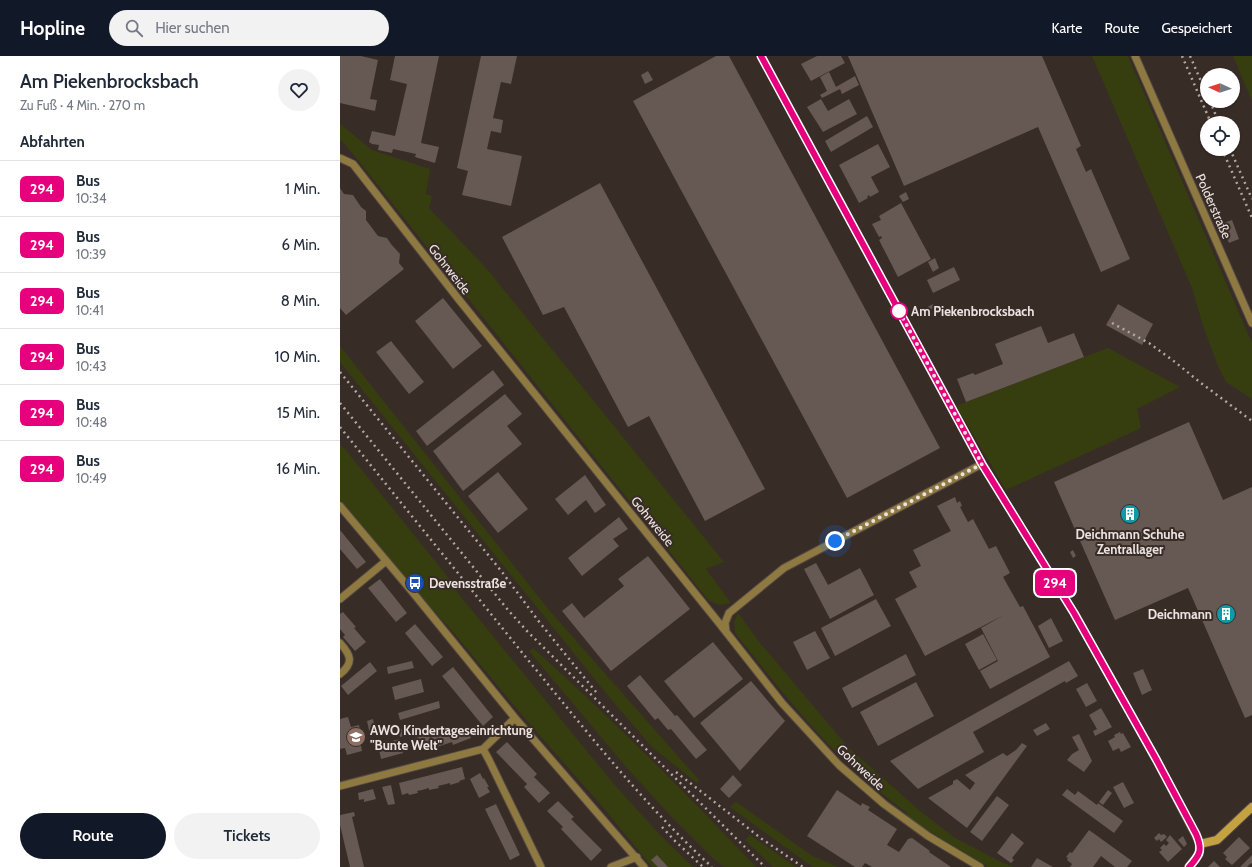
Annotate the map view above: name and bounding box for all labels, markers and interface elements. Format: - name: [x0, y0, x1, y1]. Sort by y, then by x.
- search box: [109, 10, 389, 46]
- text: Hopline: [20, 17, 85, 40]
- icon: search: [123, 17, 145, 39]
- text: Hier suchen: [155, 19, 230, 37]
- text: Karte: [1052, 19, 1082, 37]
- text: Route: [1104, 19, 1140, 37]
- text: Gespeichert: [1162, 19, 1232, 37]
- north arrow: [1200, 68, 1240, 108]
- map controls: [1200, 68, 1240, 156]
- button: heart: [278, 69, 320, 111]
- text: Am Piekenbrocksbach: [20, 70, 199, 93]
- text: Zu Fuß · 4 Min. · 270 m: [20, 97, 145, 113]
- button: locate: [1200, 116, 1240, 156]
- text: Abfahrten: [20, 133, 85, 151]
- street label: Polderstraße: [1193, 171, 1236, 241]
- text: Bus: [76, 172, 100, 190]
- text: 294: [30, 180, 54, 198]
- text: 1 Min.: [285, 180, 320, 198]
- text: 10:34: [76, 190, 107, 206]
- text: Bus: [76, 228, 100, 246]
- text: 294: [30, 236, 54, 254]
- text: 6 Min.: [281, 236, 320, 254]
- street label: Gohrweide: [425, 241, 475, 298]
- text: 10:39: [76, 246, 106, 262]
- text: Bus: [76, 284, 100, 302]
- text: 294: [30, 292, 54, 310]
- text: 8 Min.: [281, 292, 320, 310]
- text: 10:41: [76, 302, 104, 318]
- marker: Am Piekenbrocksbach: [890, 302, 908, 320]
- place label: Am Piekenbrocksbach: [911, 303, 1034, 319]
- text: Bus: [76, 340, 100, 358]
- text: 294: [30, 348, 54, 366]
- text: 10 Min.: [275, 348, 320, 366]
- text: 10:43: [76, 358, 107, 374]
- text: Bus: [76, 396, 100, 414]
- text: 294: [30, 404, 54, 422]
- text: 15 Min.: [277, 404, 320, 422]
- text: 10:48: [76, 414, 107, 430]
- text: Bus: [76, 452, 100, 470]
- text: 294: [30, 460, 54, 478]
- text: 16 Min.: [277, 460, 320, 478]
- text: 10:49: [76, 470, 107, 486]
- street label: Gohrweide: [628, 493, 678, 549]
- building icon: Deichmann Schuhe Zentrallager: [1119, 503, 1141, 525]
- place label: Deichmann Schuhe Zentrallager: [1076, 526, 1185, 557]
- your location: [825, 531, 845, 551]
- line badge: 294: [1032, 570, 1078, 596]
- bus stop icon: Devensstraße: [404, 572, 426, 594]
- text: 294: [1043, 574, 1067, 592]
- place label: Devensstraße: [429, 575, 506, 591]
- building icon: Deichmann: [1215, 603, 1237, 625]
- place label: Deichmann: [1148, 606, 1212, 622]
- place label: AWO Kindertageseinrichtung "Bunte Welt": [370, 722, 533, 753]
- school or university icon: AWO Kindertageseinrichtung "Bunte Welt": [345, 726, 367, 748]
- street label: Gohrweide: [834, 741, 889, 793]
- button: Route: [20, 813, 166, 859]
- button: Tickets: [174, 813, 320, 859]

